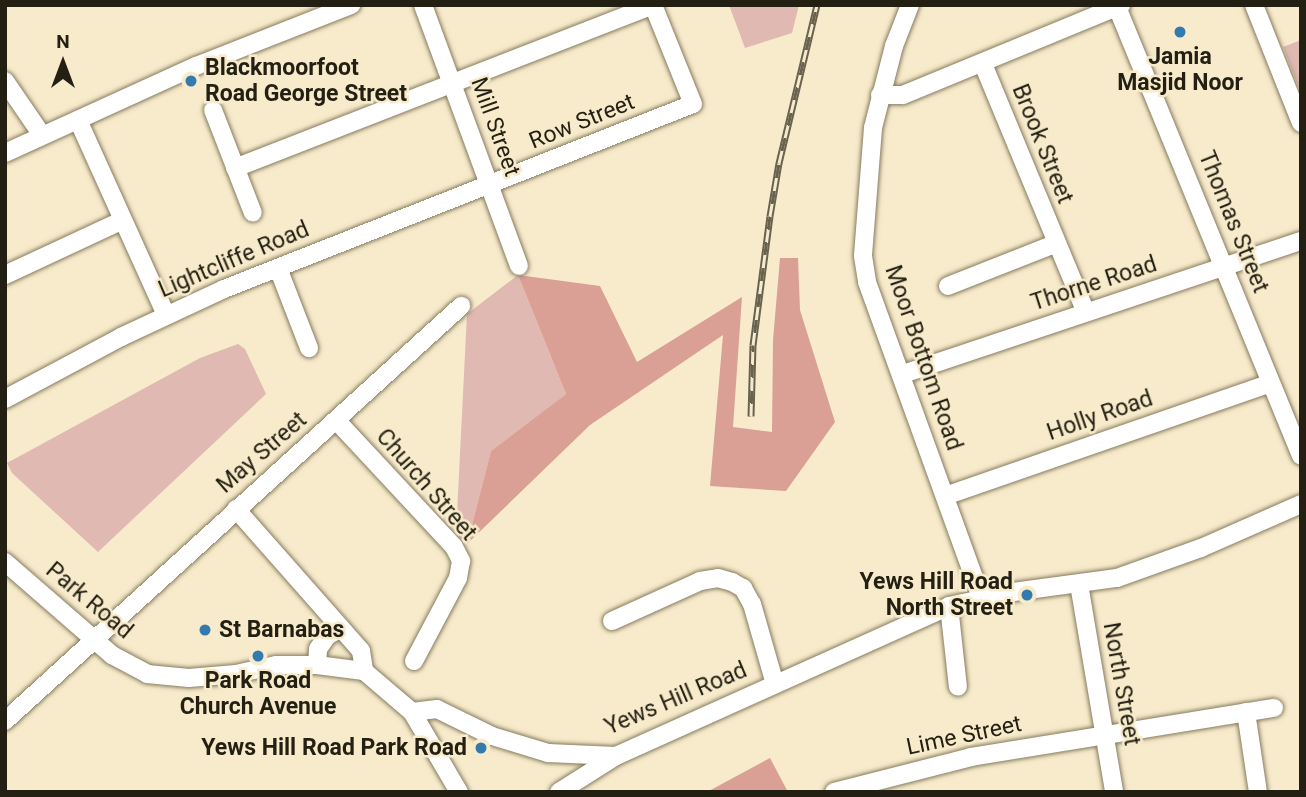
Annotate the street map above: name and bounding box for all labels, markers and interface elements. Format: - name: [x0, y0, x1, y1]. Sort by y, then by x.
- marker: Jamia Masjid Noor: [1172, 24, 1188, 40]
- north arrow: [28, 28, 98, 98]
- text: N: [56, 30, 70, 53]
- place label: Jamia Masjid Noor: [1117, 43, 1243, 97]
- place label: Blackmoorfoot Road George Street: [205, 54, 407, 108]
- marker: Blackmoorfoot Road George Street: [183, 73, 199, 89]
- street label: Mill Street: [464, 74, 526, 180]
- street label: Brook Street: [1006, 80, 1078, 208]
- street label: Row Street: [525, 88, 639, 156]
- street label: Thomas Street: [1192, 147, 1274, 297]
- street label: Lightcliffe Road: [155, 216, 313, 304]
- street label: Thorne Road: [1028, 251, 1160, 317]
- street label: Moor Bottom Road: [878, 262, 968, 454]
- street label: Holly Road: [1043, 385, 1157, 447]
- street label: May Street: [212, 407, 312, 499]
- street label: Church Street: [370, 423, 482, 547]
- street label: Park Road: [40, 557, 138, 645]
- place label: Yews Hill Road North Street: [859, 568, 1013, 622]
- marker: Yews Hill Road North Street: [1019, 587, 1035, 603]
- place label: St Barnabas: [219, 616, 344, 644]
- street label: North Street: [1097, 620, 1145, 748]
- marker: St Barnabas: [197, 622, 213, 638]
- marker: Park Road Church Avenue: [250, 648, 266, 664]
- street label: Yews Hill Road: [601, 657, 751, 741]
- place label: Park Road Church Avenue: [180, 667, 336, 721]
- street label: Lime Street: [904, 710, 1024, 762]
- place label: Yews Hill Road Park Road: [201, 734, 467, 762]
- marker: Yews Hill Road Park Road: [473, 740, 489, 756]

